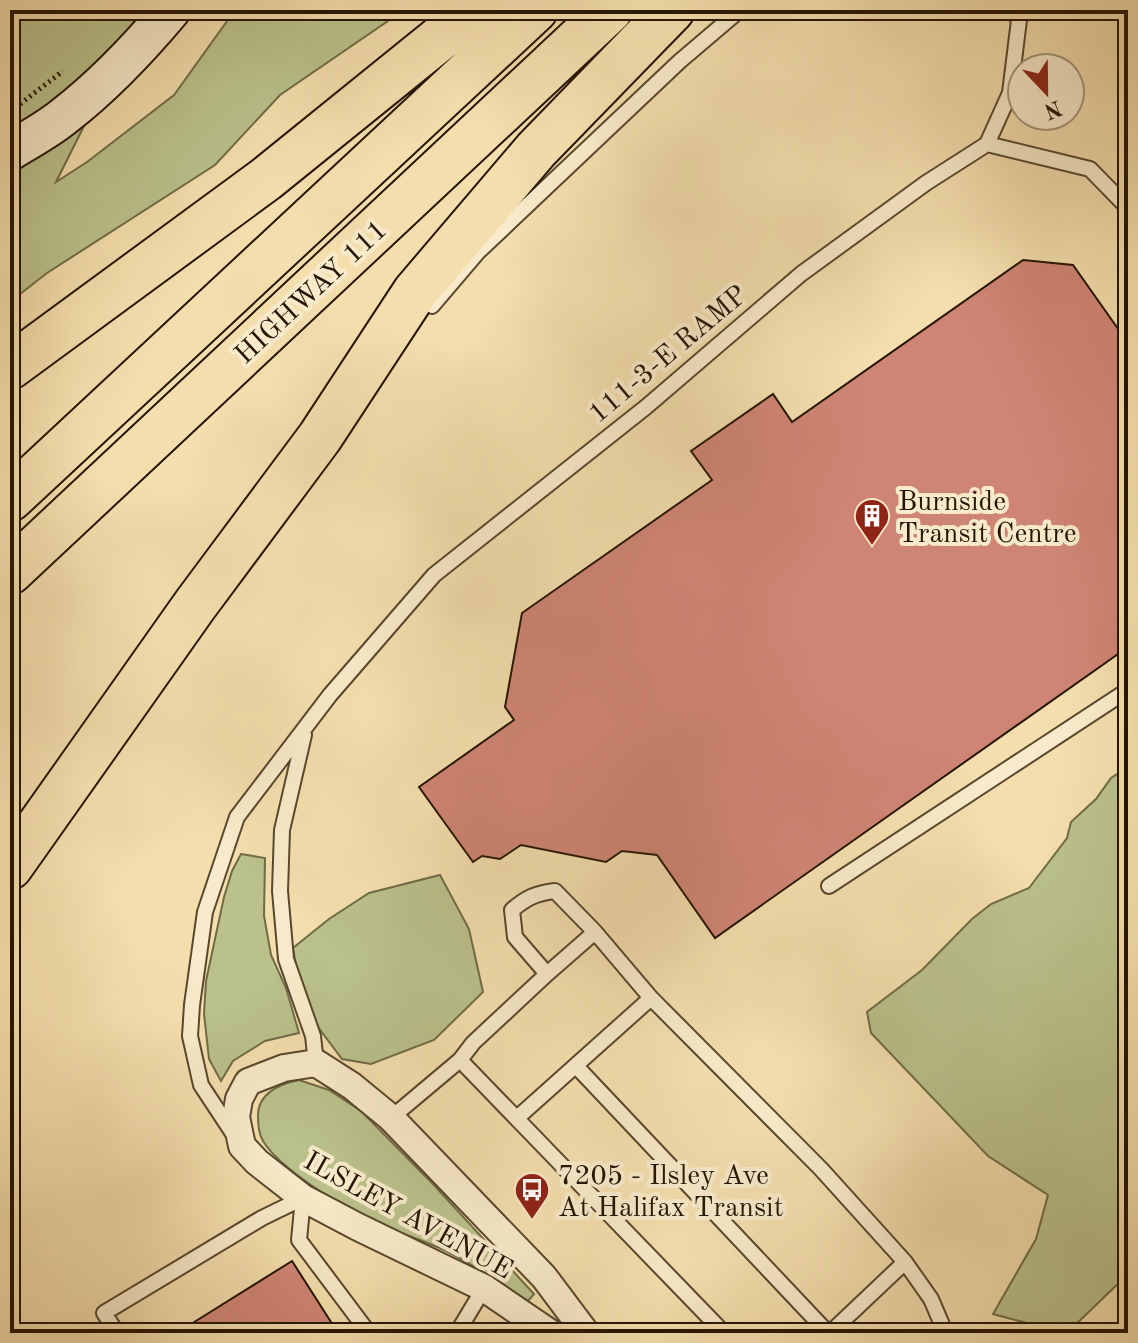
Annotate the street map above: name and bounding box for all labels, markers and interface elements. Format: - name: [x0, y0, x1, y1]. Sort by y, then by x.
- north arrow: [1006, 52, 1086, 132]
- text: N: [1041, 95, 1065, 122]
- street label: HIGHWAY 111: [231, 216, 393, 370]
- street label: 111-3-E RAMP: [585, 281, 753, 429]
- place label: Burnside Transit Centre: [898, 489, 1077, 549]
- building icon: Burnside Transit Centre: [853, 497, 891, 547]
- street label: ILSLEY AVENUE: [298, 1148, 517, 1286]
- place label: 7205 - Ilsley Ave At Halifax Transit: [558, 1163, 783, 1223]
- bus stop icon: 7205 - Ilsley Ave At Halifax Transit: [513, 1171, 551, 1221]

